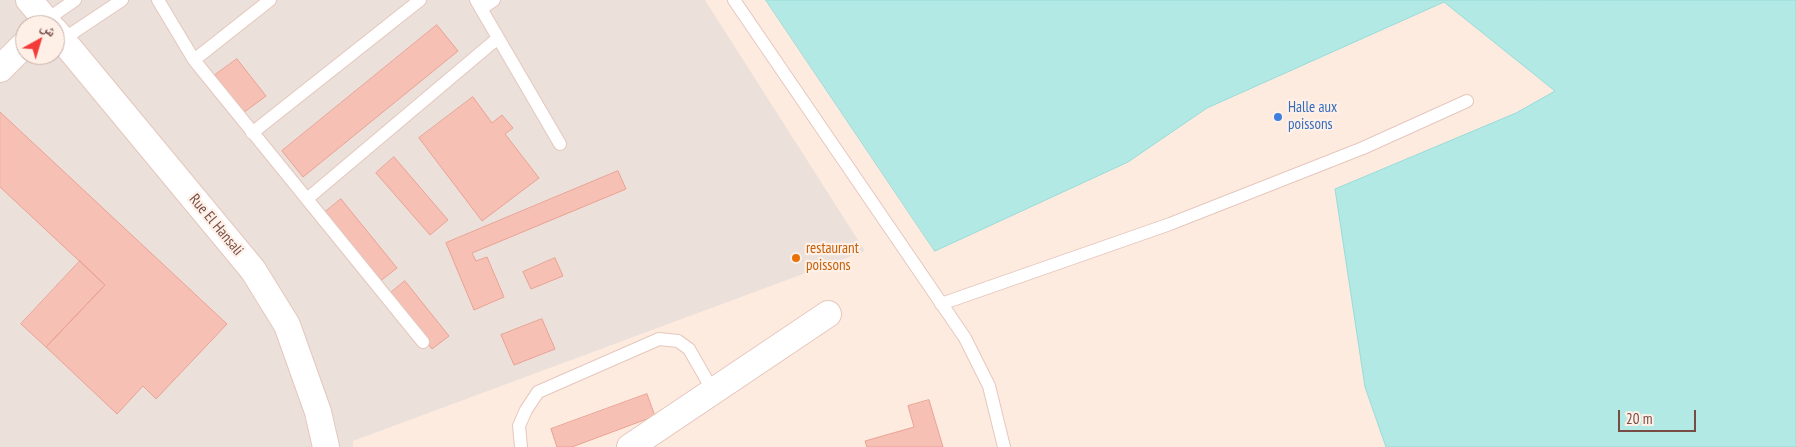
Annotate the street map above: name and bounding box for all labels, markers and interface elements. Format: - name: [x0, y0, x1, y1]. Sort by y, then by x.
- north arrow: [15, 15, 65, 65]
- text: ش: [37, 17, 60, 41]
- place label: Halle aux poissons: [1288, 99, 1337, 134]
- marker: Halle aux poissons: [1272, 111, 1284, 123]
- street label: Rue El Hansali: [185, 191, 247, 259]
- place label: restaurant poissons: [806, 240, 859, 275]
- marker: restaurant poissons: [790, 252, 802, 264]
- scale bar: [1621, 400, 1698, 432]
- text: 20 m: [1626, 409, 1652, 428]

